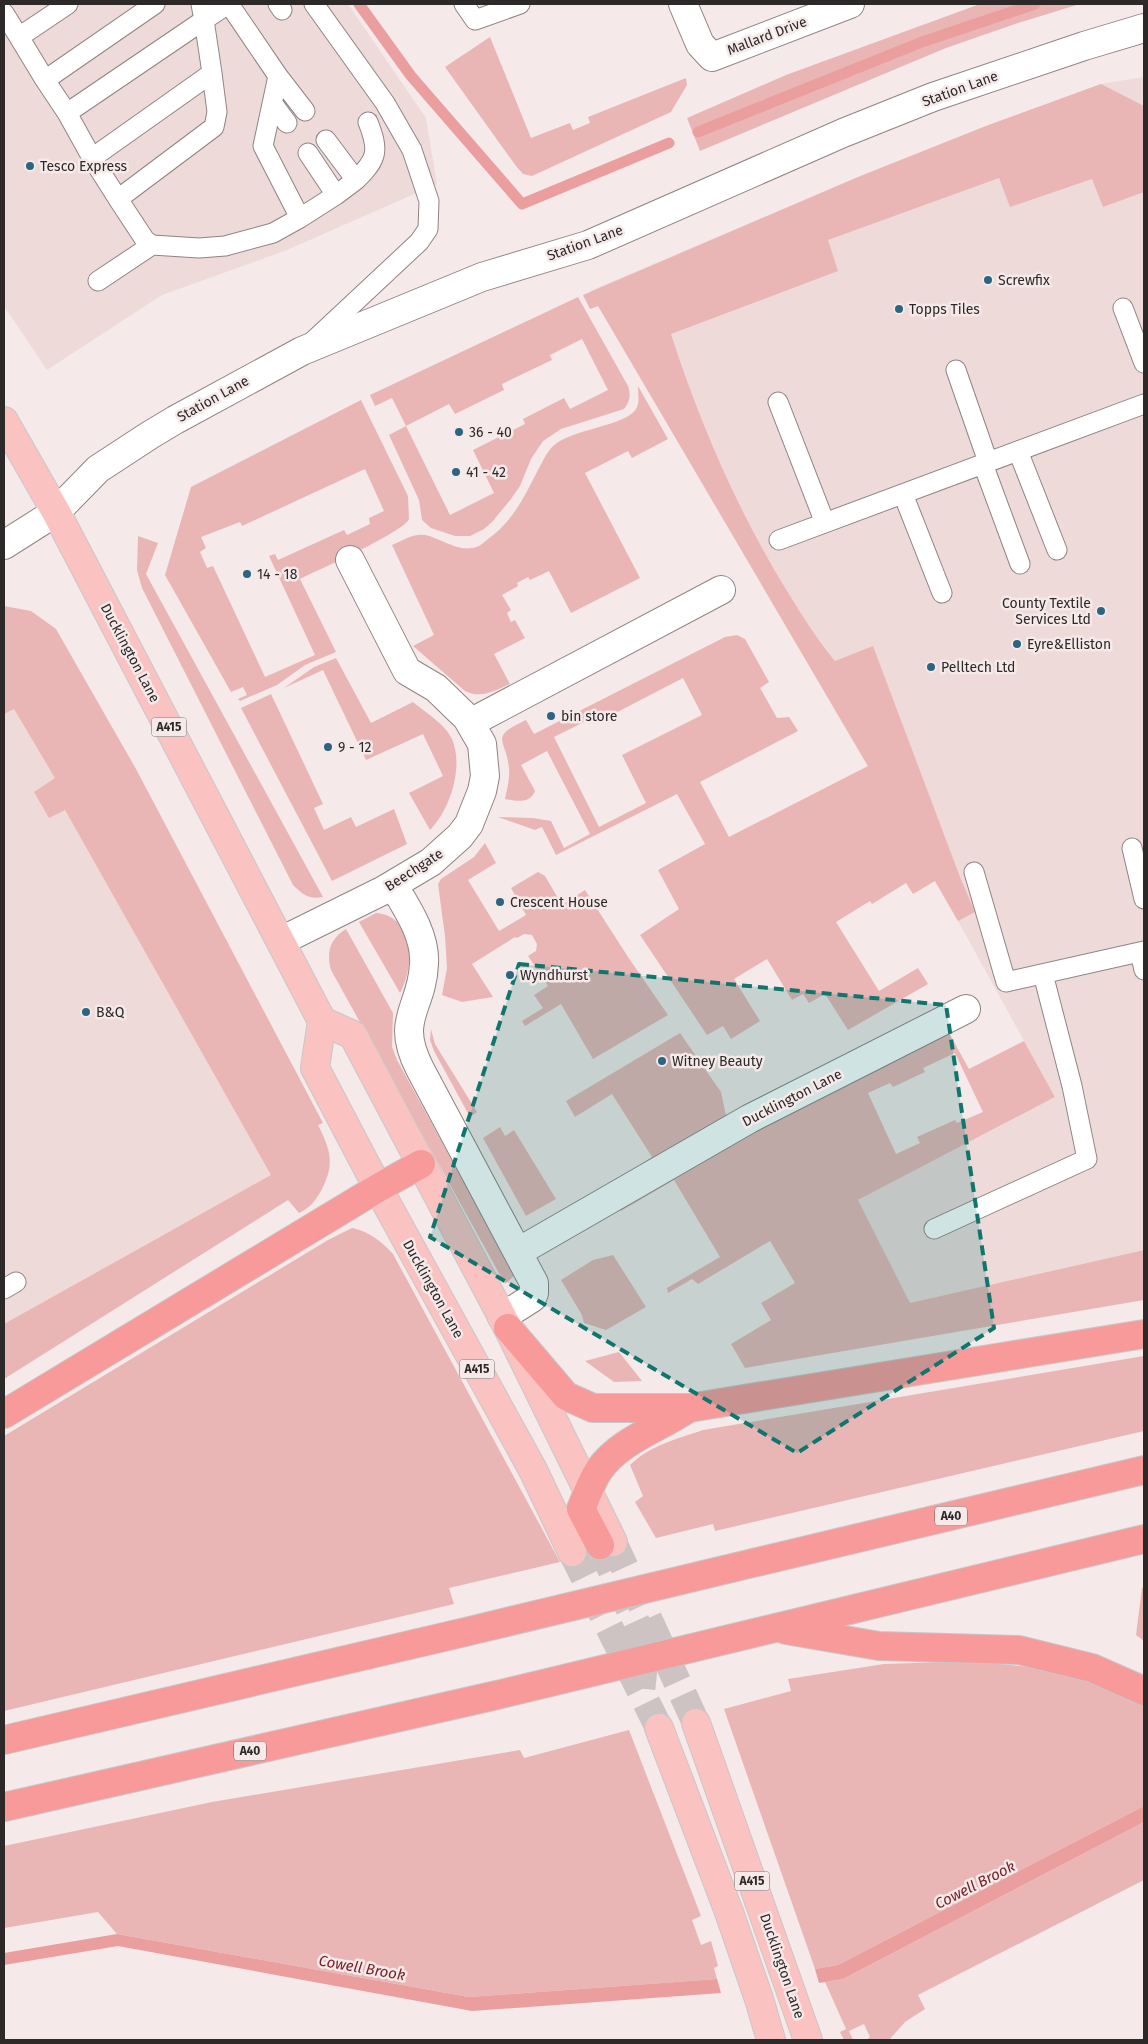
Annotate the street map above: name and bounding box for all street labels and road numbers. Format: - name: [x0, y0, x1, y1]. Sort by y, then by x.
- street label: Mallard Drive: [725, 13, 809, 59]
- street label: Station Lane: [920, 67, 1000, 111]
- street label: Station Lane: [545, 221, 625, 265]
- street label: Station Lane: [174, 372, 252, 426]
- street label: Ducklington Lane: [97, 601, 163, 705]
- road number: A415: [152, 718, 186, 736]
- street label: Beechgate: [382, 845, 446, 895]
- street label: Ducklington Lane: [739, 1066, 845, 1130]
- street label: Ducklington Lane: [399, 1237, 467, 1341]
- road number: A415: [460, 1360, 494, 1378]
- road number: A40: [935, 1506, 967, 1525]
- road number: A40: [234, 1742, 266, 1760]
- road number: A415: [734, 1872, 770, 1890]
- street label: Ducklington Lane: [756, 1911, 808, 2021]

